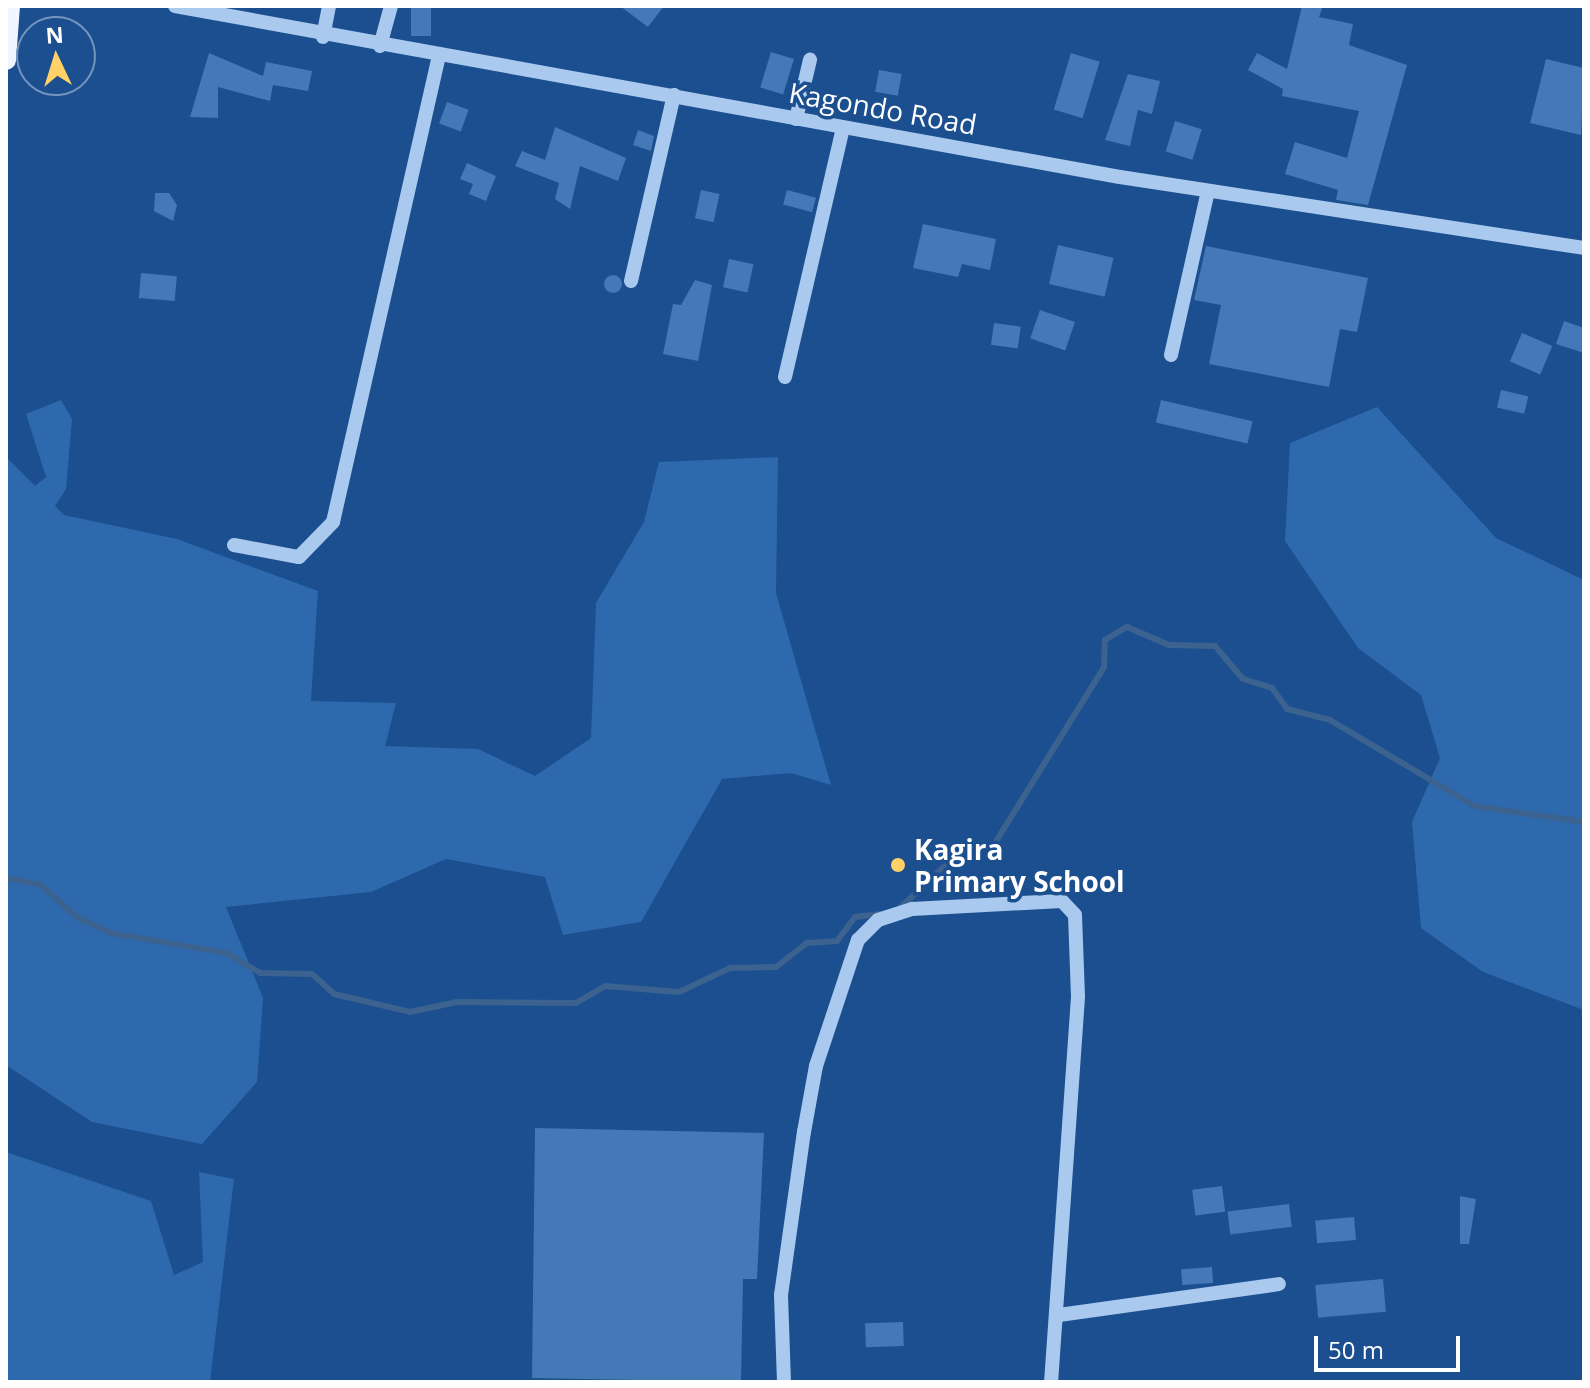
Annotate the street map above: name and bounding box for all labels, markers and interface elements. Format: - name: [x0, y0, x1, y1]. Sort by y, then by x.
- north arrow: [16, 16, 96, 96]
- text: N: [44, 18, 64, 50]
- street label: Kagondo Road: [787, 75, 979, 141]
- place label: Kagira Primary School: [914, 832, 1125, 898]
- marker: Kagira Primary School: [889, 856, 907, 874]
- scale bar: [1318, 1320, 1464, 1370]
- text: 50 m: [1328, 1333, 1384, 1366]

